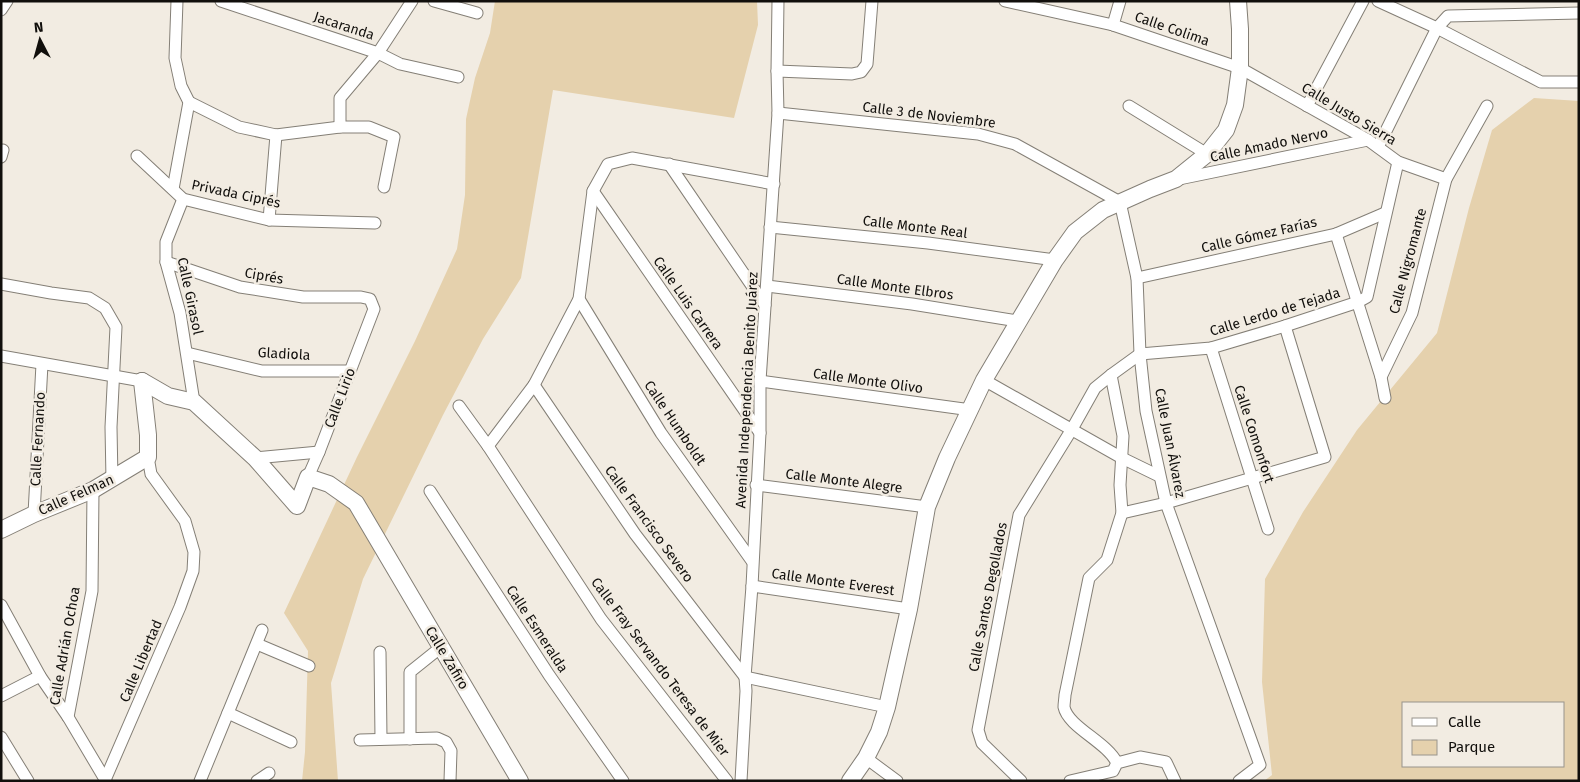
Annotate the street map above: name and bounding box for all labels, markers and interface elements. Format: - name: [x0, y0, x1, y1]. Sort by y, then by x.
- street label: Jacaranda: [312, 8, 376, 44]
- street label: Calle Colima: [1132, 8, 1212, 50]
- north arrow: [15, 15, 65, 65]
- text: N: [33, 19, 44, 37]
- street label: Calle Justo Sierra: [1299, 79, 1399, 149]
- street label: Calle 3 de Noviembre: [861, 98, 997, 132]
- street label: Calle Amado Nervo: [1208, 124, 1330, 166]
- street label: Privada Ciprés: [190, 176, 282, 212]
- street label: Calle Nigromante: [1386, 206, 1430, 316]
- street label: Calle Monte Real: [862, 212, 968, 242]
- street label: Calle Gómez Farías: [1200, 213, 1319, 257]
- street label: Calle Luis Carrera: [650, 253, 726, 353]
- street label: Calle Girasol: [174, 256, 206, 336]
- street label: Ciprés: [243, 264, 285, 288]
- street label: Calle Monte Elbros: [836, 270, 955, 304]
- street label: Avenida Independencia Benito Juárez: [732, 271, 762, 509]
- street label: Calle Lerdo de Tejada: [1208, 284, 1342, 340]
- street label: Gladiola: [257, 344, 311, 364]
- street label: Calle Lirio: [321, 365, 359, 431]
- street label: Calle Monte Olivo: [812, 365, 924, 397]
- street label: Calle Humboldt: [640, 378, 710, 469]
- street label: Calle Comonfort: [1230, 383, 1278, 486]
- street label: Calle Juan Álvarez: [1151, 386, 1190, 499]
- street label: Calle Fernando: [27, 391, 49, 487]
- street label: Calle Francisco Severo: [601, 462, 697, 586]
- street label: Calle Monte Alegre: [785, 465, 903, 497]
- street label: Calle Felman: [36, 471, 116, 519]
- street label: Calle Santos Degollados: [965, 520, 1011, 673]
- street label: Calle Monte Everest: [770, 565, 897, 599]
- street label: Calle Fray Servando Teresa de Mier: [587, 574, 733, 760]
- street label: Calle Esmeralda: [502, 582, 572, 676]
- street label: Calle Adrián Ochoa: [46, 585, 84, 707]
- street label: Calle Libertad: [116, 617, 166, 705]
- street label: Calle Zafiro: [422, 623, 472, 693]
- legend: [1402, 702, 1565, 767]
- text: Calle: [1448, 713, 1481, 731]
- text: Parque: [1448, 738, 1495, 756]

